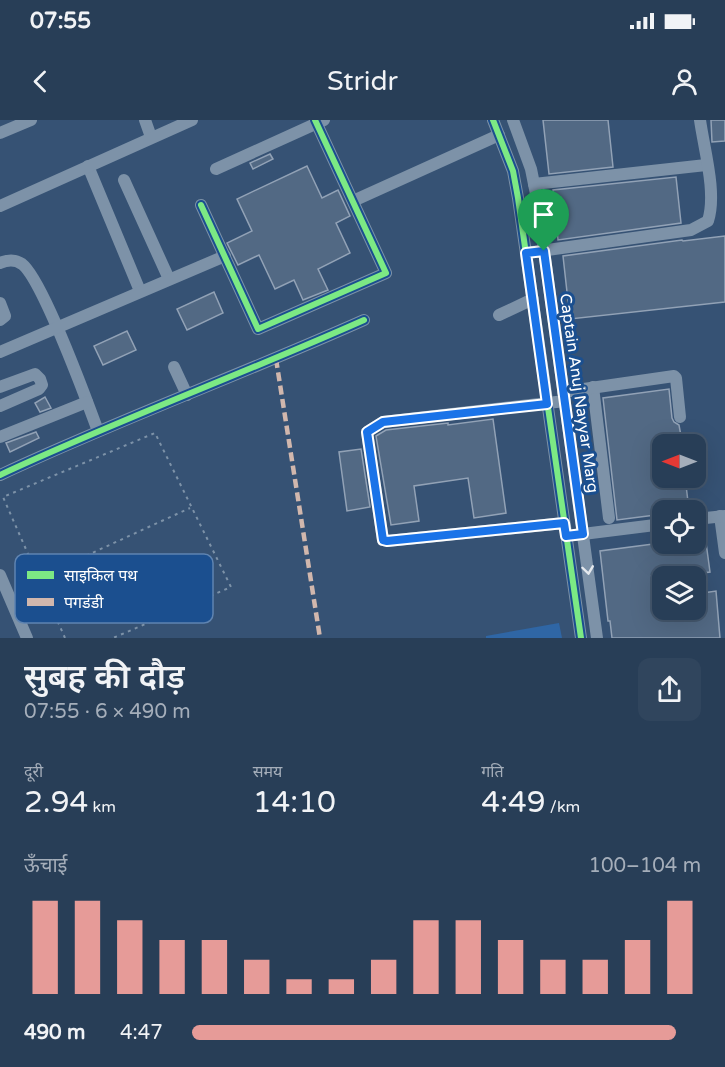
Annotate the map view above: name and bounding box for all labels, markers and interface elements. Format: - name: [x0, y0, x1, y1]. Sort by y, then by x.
- text: 07:55: [30, 8, 91, 34]
- icon: back: [24, 65, 57, 98]
- text: Stridr: [327, 65, 398, 98]
- icon: person: [668, 65, 701, 98]
- pin: [518, 189, 569, 251]
- icon: arrive: [527, 198, 560, 231]
- street label: Captain Anuj Nayyar Marg: [555, 292, 603, 494]
- north arrow: [652, 434, 706, 488]
- map controls: [652, 434, 706, 620]
- button: locate: [652, 500, 706, 554]
- legend: [15, 554, 213, 623]
- text: साइकिल पथ: [64, 566, 138, 586]
- one-way arrow: [581, 566, 594, 575]
- button: layers: [652, 566, 706, 620]
- text: पगडंडी: [64, 593, 104, 613]
- text: सुबह की दौड़: [24, 658, 185, 697]
- button: share: [638, 658, 701, 721]
- text: 07:55 · 6 × 490 m: [24, 700, 191, 724]
- text: दूरी: [24, 762, 43, 782]
- text: समय: [253, 762, 282, 782]
- text: गति: [481, 762, 504, 782]
- text: 2.94: [24, 784, 88, 821]
- text: 14:10: [253, 784, 336, 821]
- text: 4:49: [481, 784, 546, 821]
- text: km: [88, 797, 116, 817]
- text: /km: [546, 797, 580, 817]
- text: ऊँचाई: [24, 854, 67, 878]
- text: 100–104 m: [588, 854, 701, 878]
- text: 490 m: [24, 1021, 85, 1045]
- text: 4:47: [120, 1021, 163, 1045]

